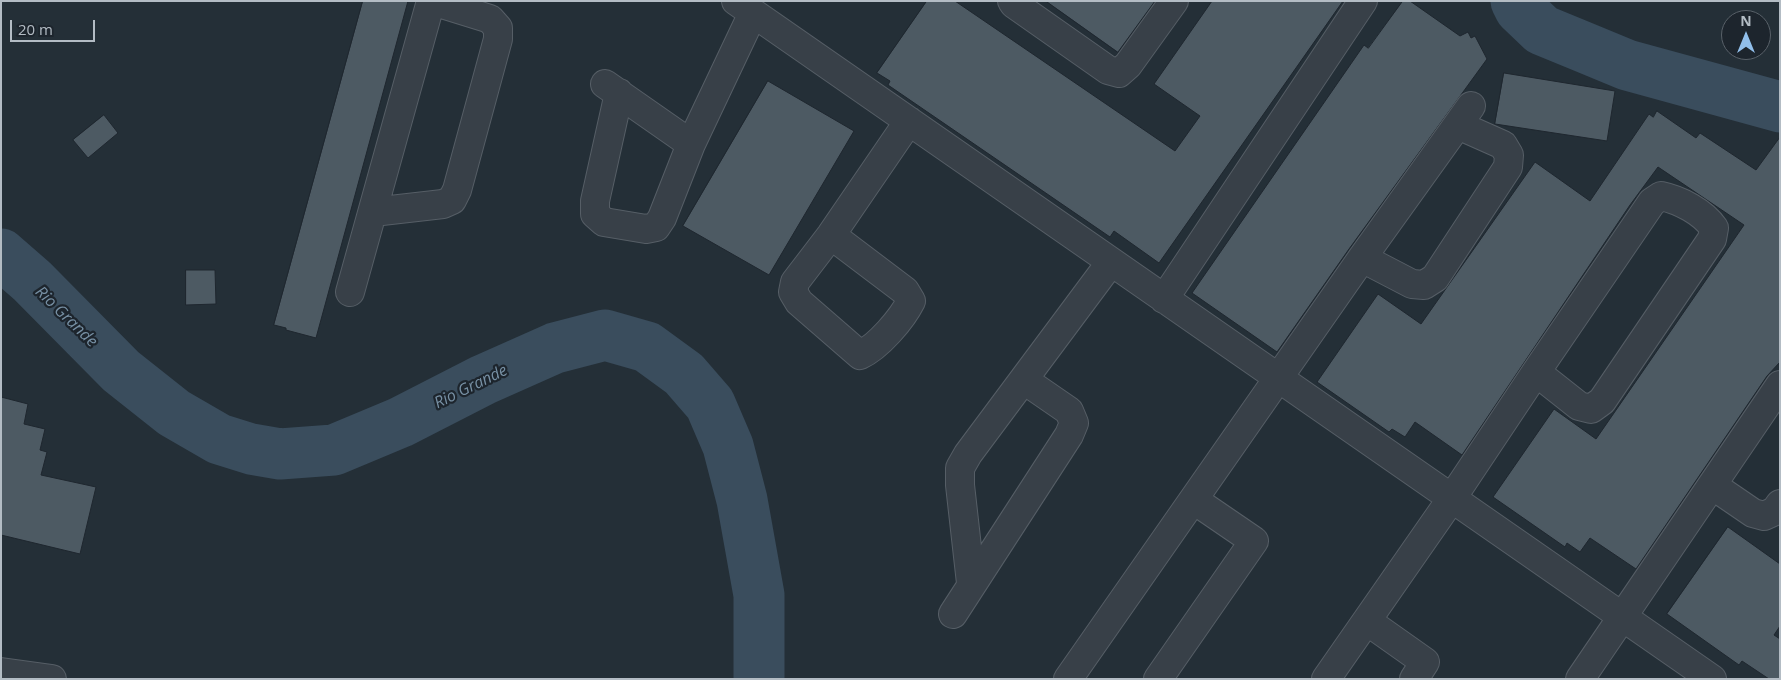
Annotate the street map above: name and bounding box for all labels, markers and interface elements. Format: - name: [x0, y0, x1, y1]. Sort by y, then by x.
- scale bar: [12, 10, 98, 42]
- north arrow: [1721, 10, 1771, 60]
- text: N: [1740, 11, 1752, 30]
- text: 20 m: [18, 19, 53, 39]
- water label: Rio Grande: [31, 283, 101, 351]
- water label: Rio Grande: [431, 361, 511, 413]

